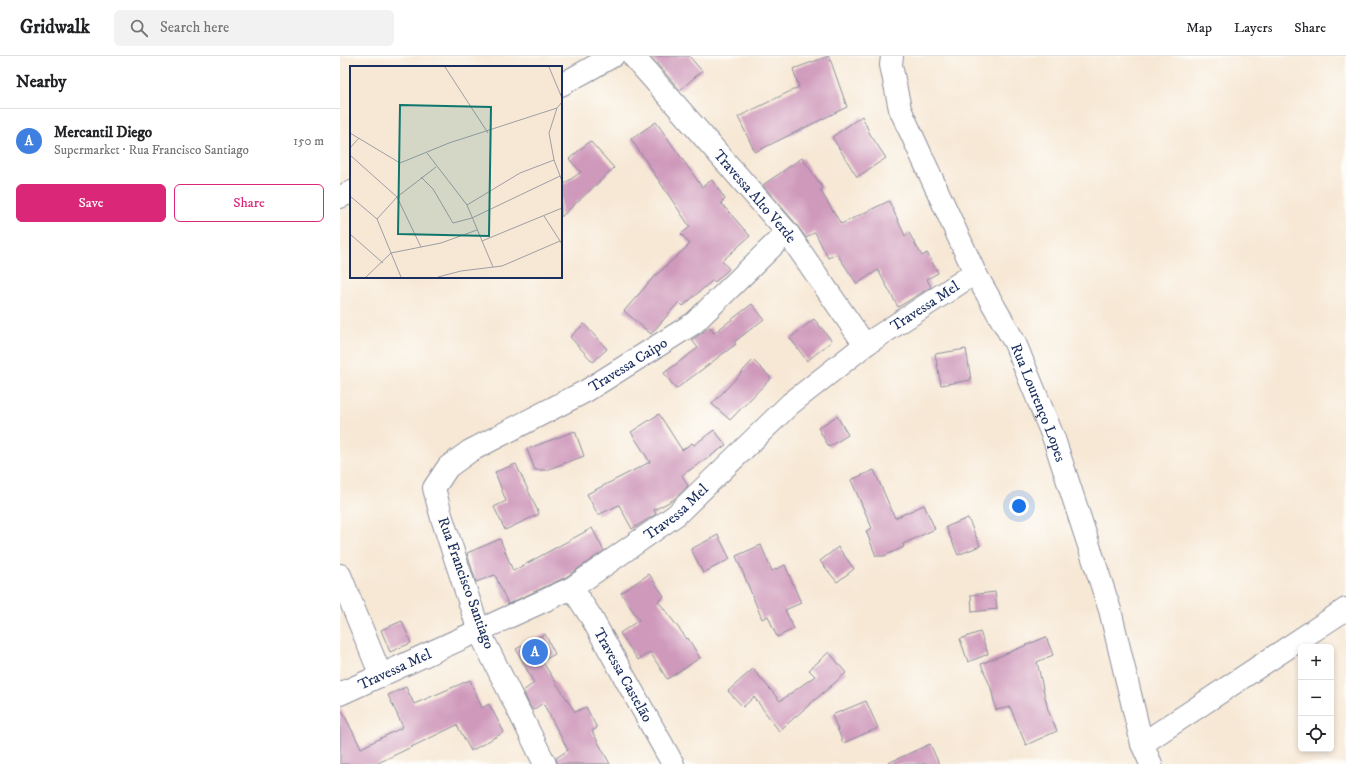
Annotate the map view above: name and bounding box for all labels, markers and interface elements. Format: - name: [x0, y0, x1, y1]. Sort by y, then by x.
- search box: [114, 10, 394, 46]
- text: Gridwalk: [20, 16, 90, 39]
- icon: search: [128, 17, 150, 39]
- text: Search here: [160, 18, 229, 37]
- text: Map: [1186, 19, 1212, 37]
- text: Layers: [1234, 19, 1272, 37]
- text: Share: [1294, 19, 1326, 37]
- inset map: [350, 66, 562, 278]
- text: Nearby: [16, 71, 66, 93]
- text: Mercantil Diego: [54, 123, 152, 142]
- text: A: [25, 133, 33, 149]
- text: 150 m: [293, 133, 324, 149]
- text: Supermarket · Rua Francisco Santiago: [54, 142, 249, 158]
- street label: Travessa Alto Verde: [710, 145, 801, 246]
- button: Save: [16, 184, 166, 222]
- button: Share: [174, 184, 324, 222]
- street label: Travessa Mel: [887, 276, 963, 335]
- street label: Travessa Caipo: [585, 333, 671, 396]
- street label: Rua Lourenço Lopes: [1007, 341, 1070, 464]
- street label: Travessa Mel: [640, 479, 712, 544]
- your location: [1009, 496, 1029, 516]
- street label: Rua Francisco Santiago: [433, 514, 499, 652]
- street label: Travessa Castelão: [589, 625, 657, 725]
- pin: A: [522, 637, 548, 667]
- street label: Travessa Mel: [355, 644, 435, 694]
- map controls: [1298, 644, 1334, 752]
- button: +: [1298, 644, 1334, 680]
- button: −: [1298, 680, 1334, 716]
- button: locate: [1298, 716, 1334, 752]

